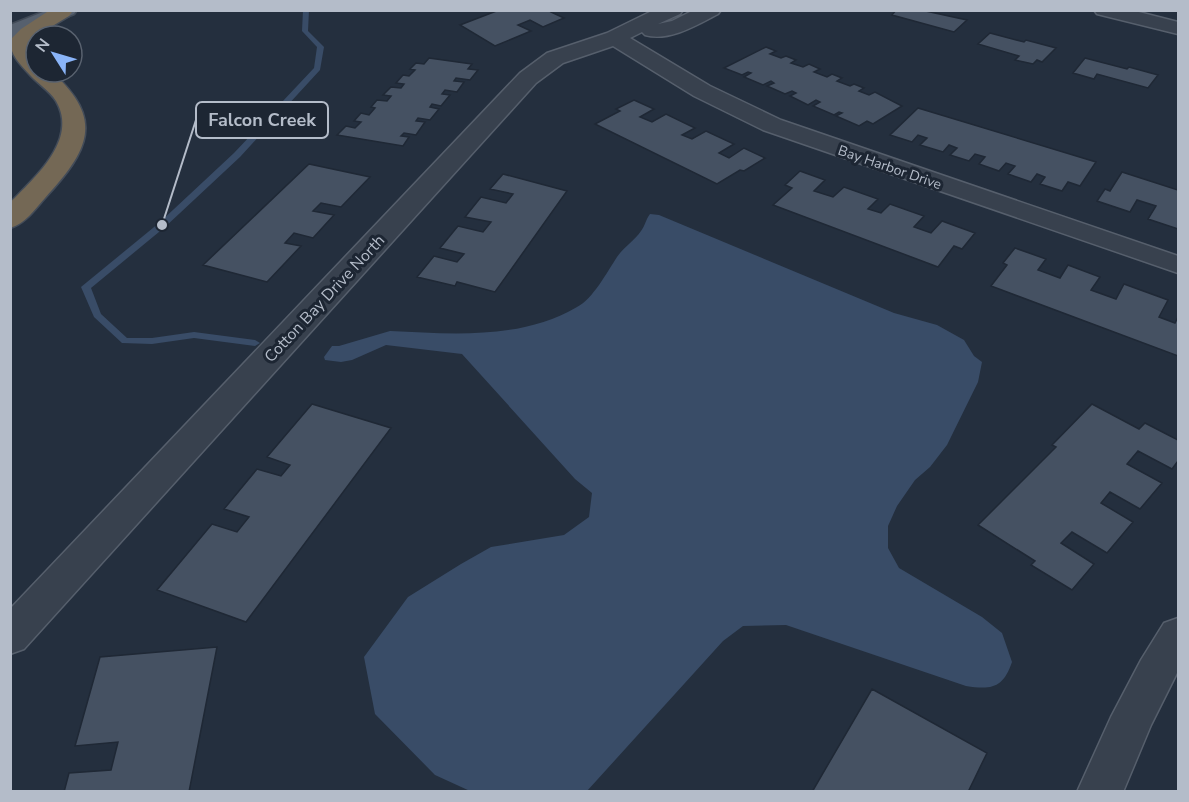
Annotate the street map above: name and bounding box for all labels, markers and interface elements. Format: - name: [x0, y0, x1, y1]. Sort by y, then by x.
- north arrow: [24, 24, 84, 84]
- text: N: [30, 34, 55, 57]
- callout: Falcon Creek: [196, 102, 328, 138]
- text: Falcon Creek: [208, 108, 316, 132]
- street label: Bay Harbor Drive: [835, 141, 944, 194]
- street label: Cotton Bay Drive North: [260, 230, 390, 367]

